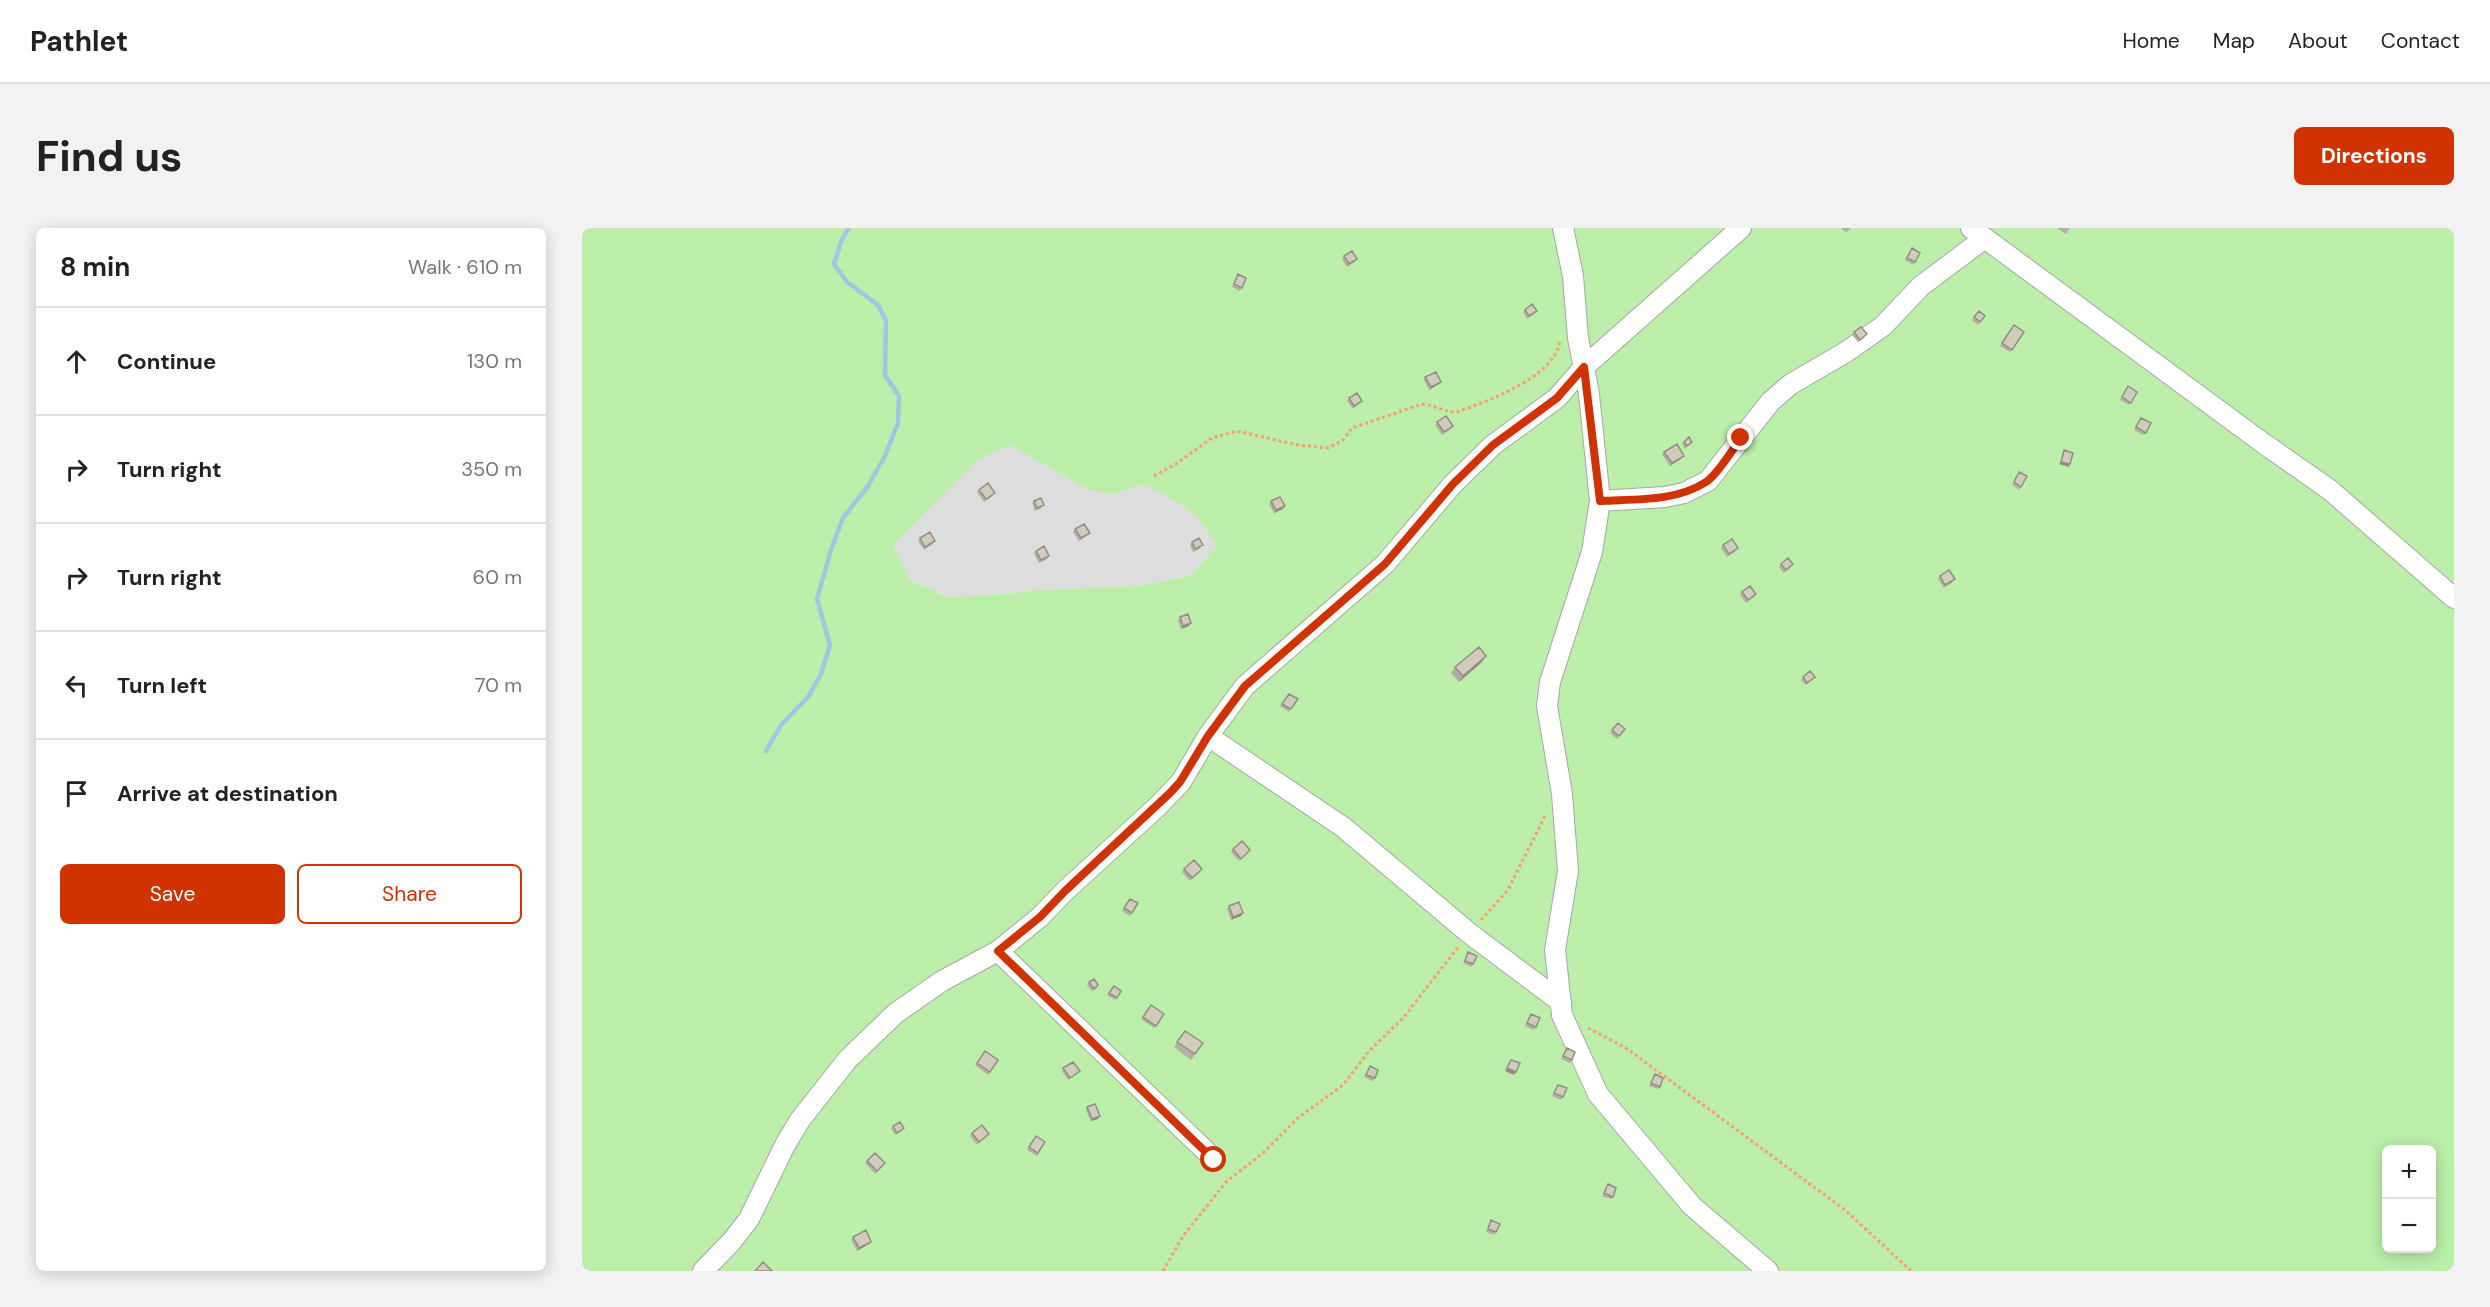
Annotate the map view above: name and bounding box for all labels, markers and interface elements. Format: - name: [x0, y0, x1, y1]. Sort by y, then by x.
- text: Pathlet: [30, 23, 128, 60]
- text: Home: [2122, 27, 2180, 55]
- text: Map: [2213, 27, 2255, 55]
- text: About: [2288, 27, 2348, 55]
- text: Contact: [2381, 27, 2460, 55]
- button: Directions: [2294, 127, 2454, 185]
- text: Find us: [36, 129, 182, 184]
- text: 8 min: [60, 250, 130, 284]
- text: Walk · 610 m: [408, 254, 522, 280]
- icon: ahead: [60, 345, 93, 378]
- text: Continue: [117, 347, 216, 376]
- text: 130 m: [467, 348, 522, 374]
- route end: [1727, 424, 1753, 450]
- icon: right: [60, 453, 93, 486]
- text: Turn right: [117, 455, 222, 484]
- text: 350 m: [461, 456, 522, 482]
- icon: right: [60, 561, 93, 594]
- text: Turn right: [117, 563, 222, 592]
- text: 60 m: [473, 564, 522, 590]
- icon: left: [60, 669, 93, 702]
- text: Turn left: [117, 671, 207, 700]
- text: 70 m: [475, 672, 522, 698]
- icon: arrive: [60, 777, 93, 810]
- text: Arrive at destination: [117, 779, 338, 808]
- button: Save: [60, 864, 285, 924]
- button: Share: [297, 864, 522, 924]
- map controls: [2382, 1145, 2436, 1253]
- button: +: [2382, 1145, 2436, 1199]
- route start: [1200, 1146, 1226, 1172]
- button: −: [2382, 1199, 2436, 1253]

